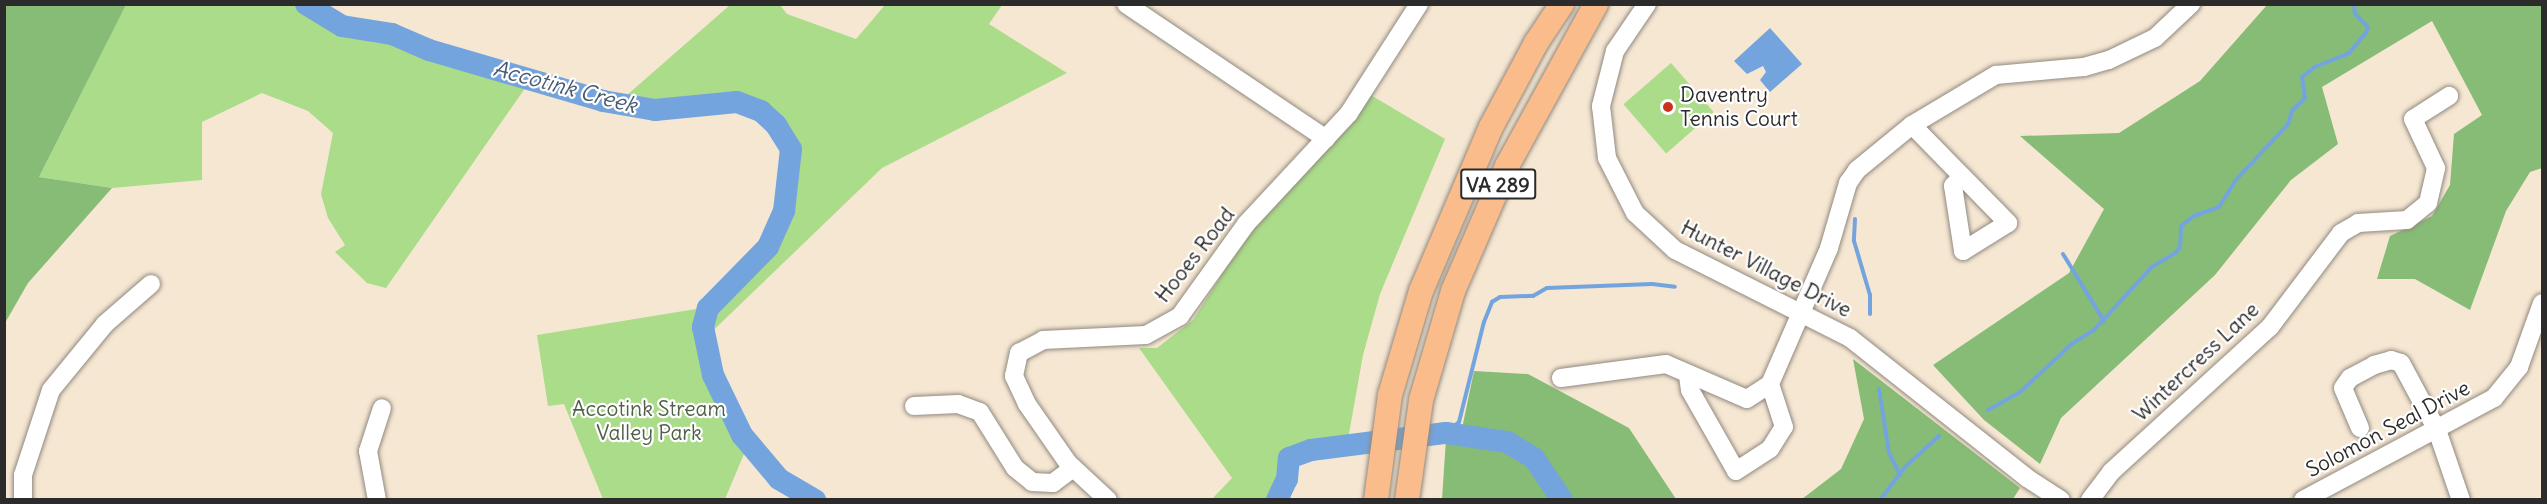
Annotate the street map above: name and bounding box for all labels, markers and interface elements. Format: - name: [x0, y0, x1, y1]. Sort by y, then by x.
- water label: Accotink Creek: [490, 55, 640, 119]
- place label: Daventry Tennis Court: [1680, 82, 1798, 132]
- marker: Daventry Tennis Court: [1661, 100, 1675, 114]
- road number: VA 289: [1459, 167, 1537, 201]
- street label: Hooes Road: [1150, 202, 1240, 308]
- street label: Hunter Village Drive: [1677, 215, 1855, 323]
- street label: Wintercress Lane: [2128, 297, 2264, 427]
- street label: Solomon Seal Drive: [2302, 375, 2474, 483]
- park label: Accotink Stream Valley Park: [572, 396, 726, 446]

